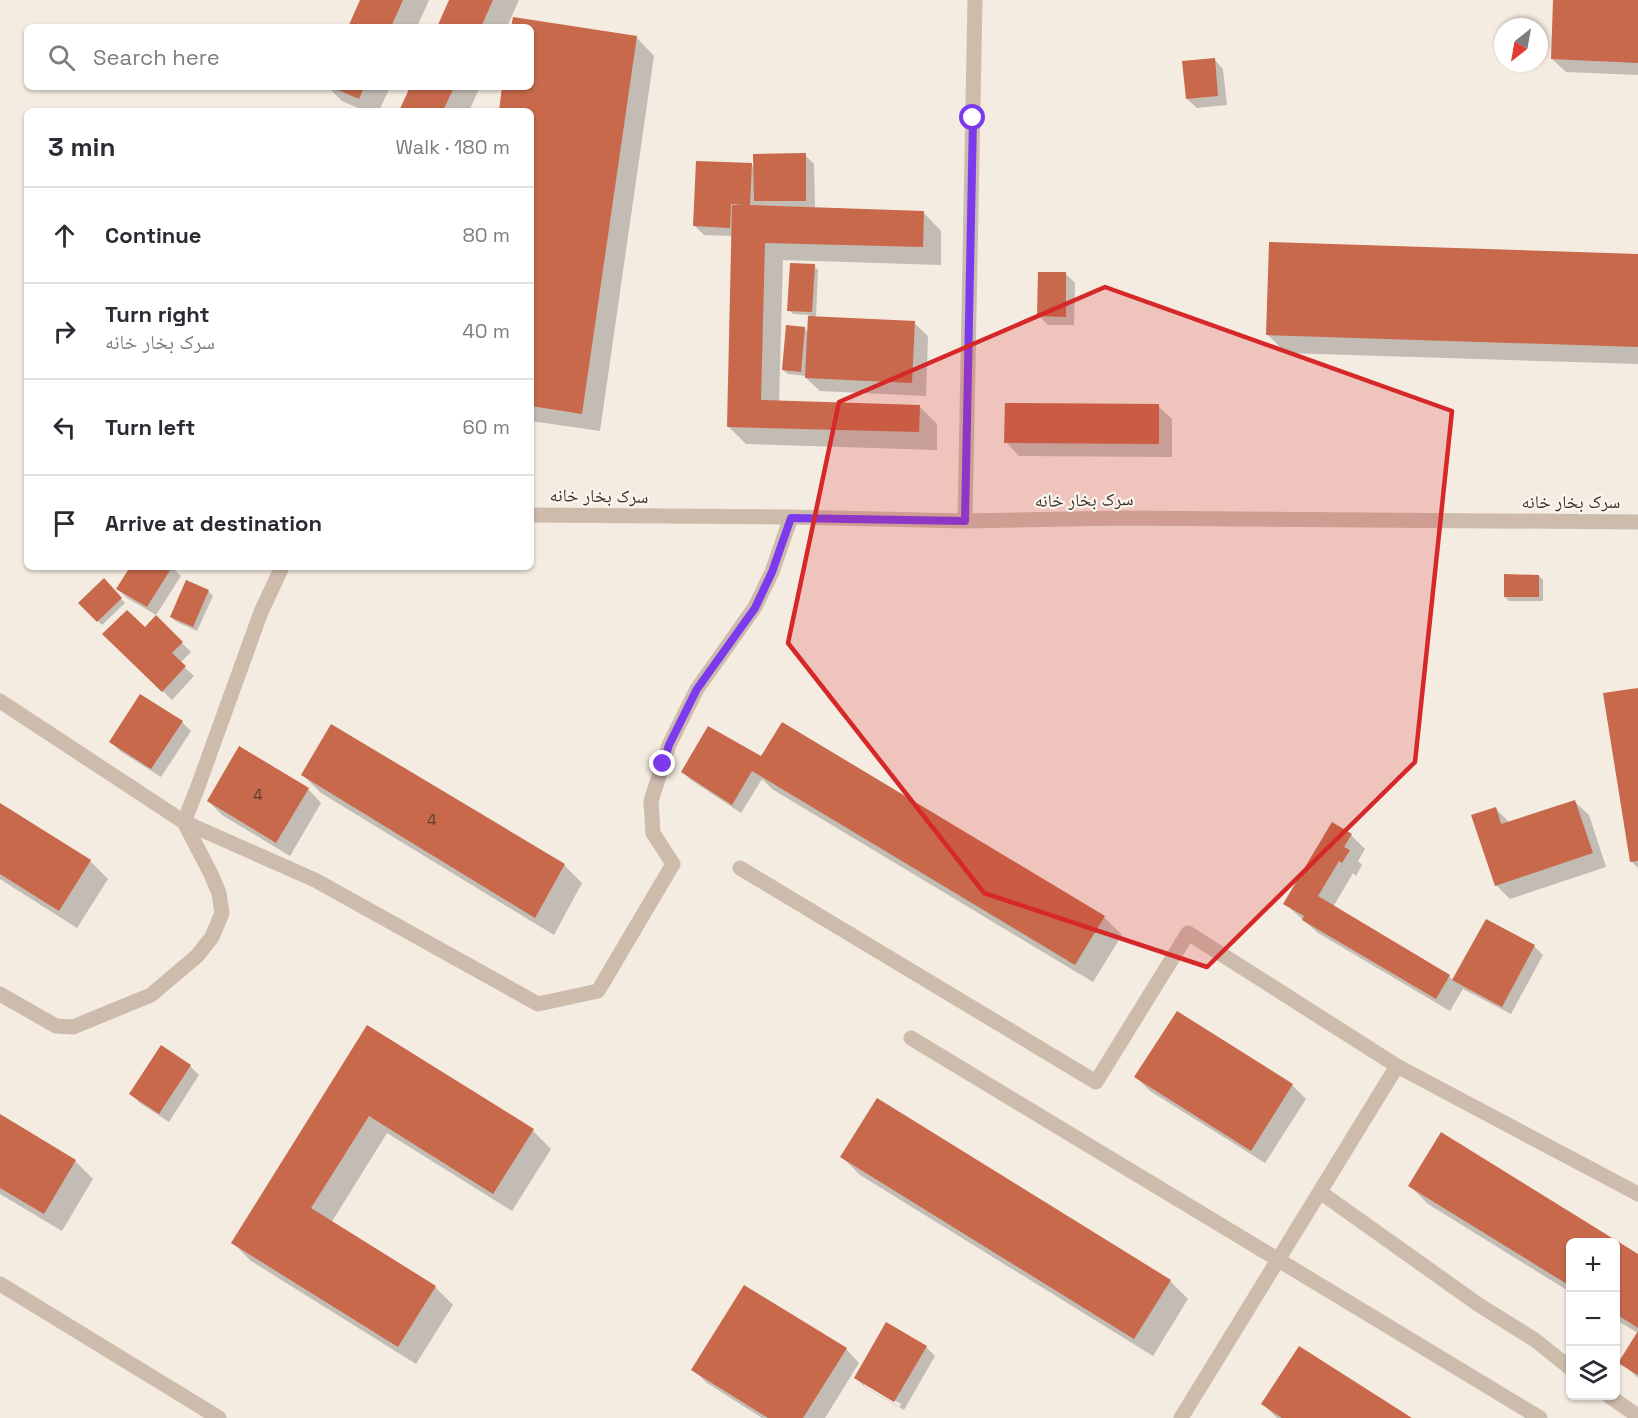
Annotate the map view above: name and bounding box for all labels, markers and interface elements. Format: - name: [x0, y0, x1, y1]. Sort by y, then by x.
- north arrow: [1494, 18, 1548, 72]
- search box: [24, 24, 534, 90]
- icon: search: [45, 41, 78, 74]
- text: Search here: [93, 43, 220, 71]
- route start: [959, 104, 985, 130]
- text: 3 min: [48, 130, 116, 164]
- text: Walk · 180 m: [396, 134, 510, 160]
- icon: ahead: [48, 219, 81, 252]
- text: Continue: [105, 221, 201, 249]
- text: 80 m: [462, 222, 510, 248]
- text: Turn right: [105, 300, 210, 328]
- icon: right: [48, 315, 81, 348]
- text: 40 m: [462, 318, 510, 344]
- text: سرک بخار خانه: [105, 329, 215, 355]
- icon: left: [48, 411, 81, 444]
- text: Turn left: [105, 413, 195, 441]
- text: 60 m: [463, 414, 510, 440]
- street label: سرک بخار خانه: [549, 483, 649, 508]
- street label: سرک بخار خانه: [1034, 487, 1134, 512]
- street label: سرک بخار خانه: [1522, 490, 1620, 513]
- icon: arrive: [48, 507, 81, 540]
- text: Arrive at destination: [105, 509, 322, 537]
- route end: [649, 750, 675, 776]
- house number: 4: [253, 785, 263, 804]
- house number: 4: [427, 810, 437, 829]
- map controls: [1566, 1238, 1620, 1400]
- button: +: [1566, 1238, 1620, 1292]
- button: −: [1566, 1292, 1620, 1346]
- button: layers: [1566, 1346, 1620, 1400]

